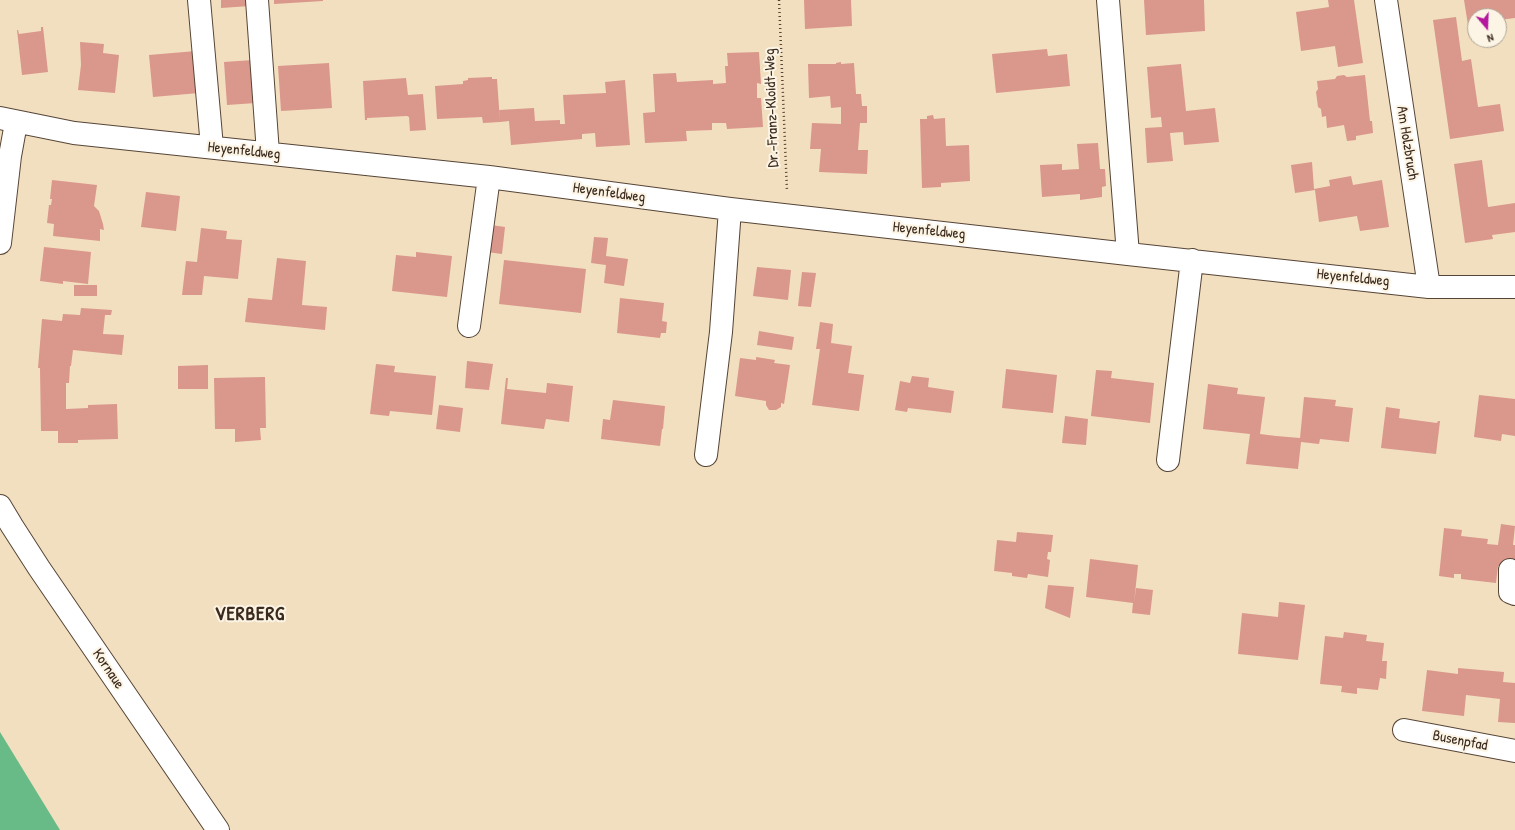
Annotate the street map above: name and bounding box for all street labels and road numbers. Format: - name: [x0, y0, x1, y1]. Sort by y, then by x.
- street label: Dr.-Franz-Kloidt-Weg: [761, 48, 783, 168]
- street label: Am Holzbruch: [1392, 105, 1422, 181]
- street label: Heyenfeldweg: [207, 138, 281, 164]
- street label: Heyenfeldweg: [572, 179, 646, 207]
- street label: Heyenfeldweg: [892, 218, 966, 244]
- street label: Heyenfeldweg: [1316, 265, 1390, 291]
- street label: Kornaue: [88, 646, 128, 692]
- street label: Busenpfad: [1431, 727, 1489, 755]

